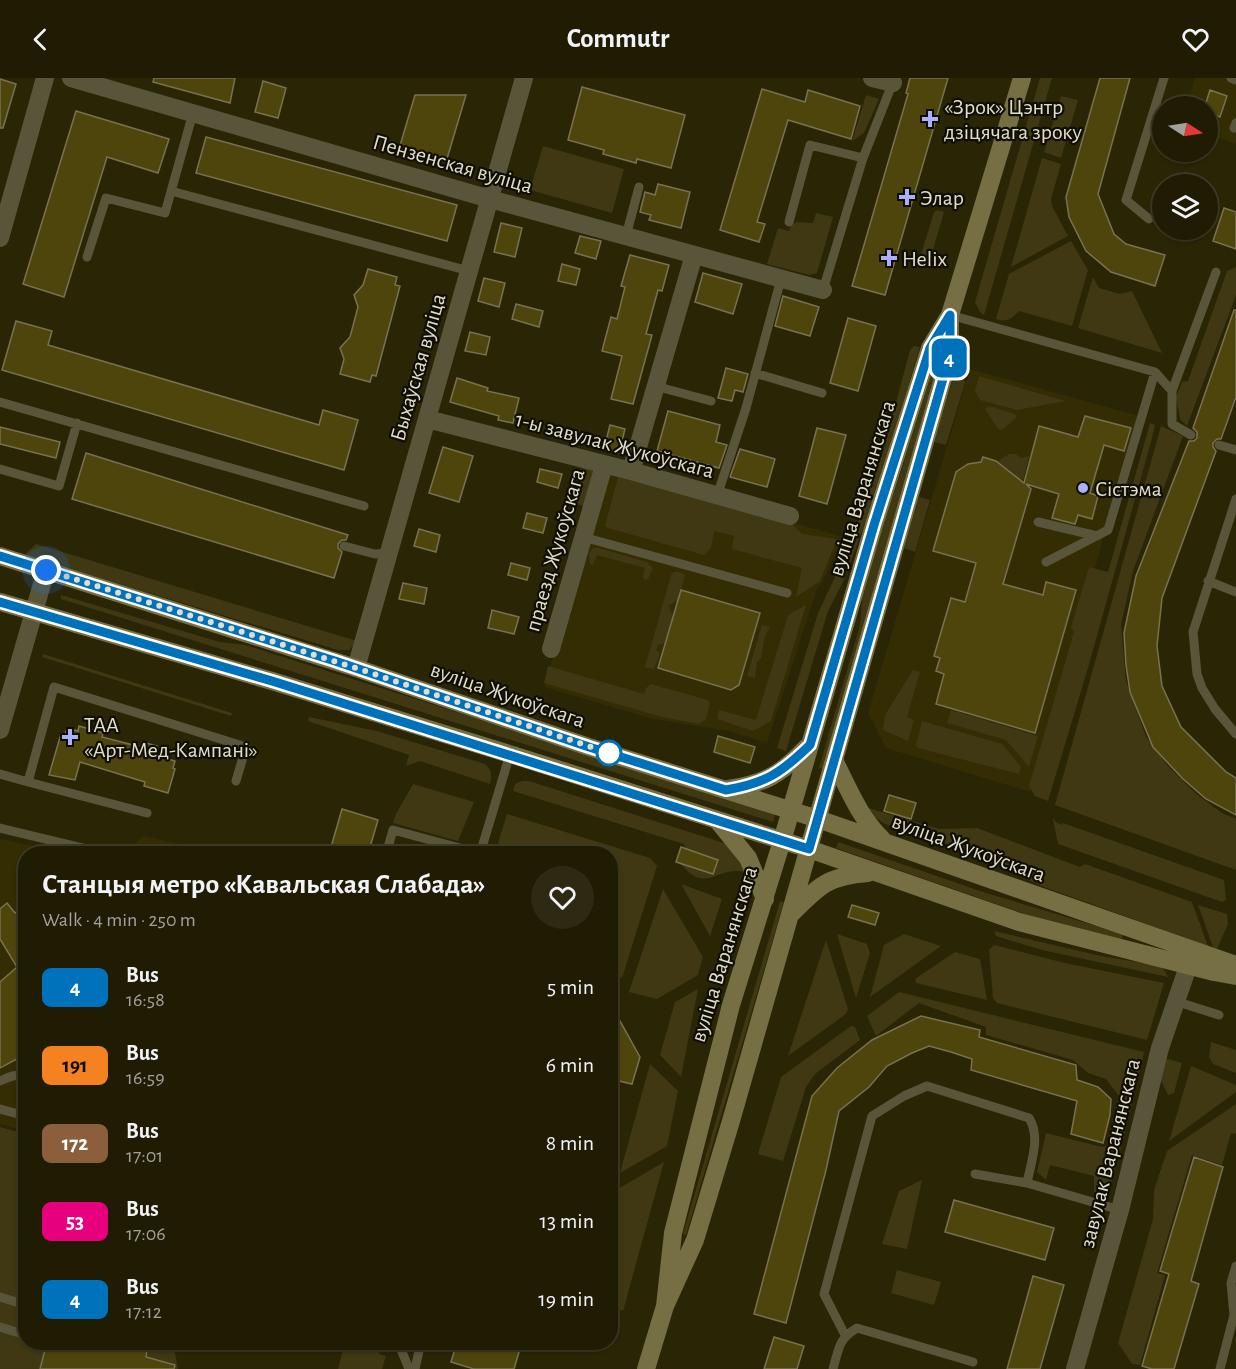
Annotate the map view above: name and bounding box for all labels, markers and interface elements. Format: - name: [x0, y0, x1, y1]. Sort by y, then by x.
- icon: back: [24, 23, 57, 56]
- icon: heart: [1179, 23, 1212, 56]
- text: Commutr: [567, 25, 669, 52]
- place label: «Зрок» Цэнтр дзіцячага зроку: [944, 96, 1082, 143]
- north arrow: [1152, 96, 1218, 162]
- map controls: [1152, 96, 1218, 240]
- marker: «Зрок» Цэнтр дзіцячага зроку: [921, 110, 939, 128]
- street label: Пензенская вуліца: [370, 131, 535, 197]
- button: layers: [1152, 174, 1218, 240]
- place label: Элар: [920, 187, 964, 209]
- marker: Элар: [898, 188, 916, 206]
- place label: Helix: [902, 248, 948, 270]
- marker: Helix: [880, 249, 898, 267]
- street label: Быхаўская вуліца: [386, 291, 450, 444]
- line badge: 4: [930, 338, 968, 378]
- text: 4: [944, 348, 954, 369]
- street label: вуліца Варанянскага: [825, 398, 899, 579]
- street label: 1-ы завулак Жукоўскага: [513, 408, 717, 482]
- street label: праезд Жукоўскага: [521, 466, 589, 634]
- place label: Сістэма: [1095, 478, 1162, 500]
- marker: Сістэма: [1076, 481, 1090, 495]
- your location: [31, 555, 61, 585]
- street label: вуліца Жукоўскага: [428, 658, 588, 732]
- place label: ТАА «Арт-Мед-Кампані»: [84, 714, 258, 761]
- marker: ТАА «Арт-Мед-Кампані»: [61, 728, 79, 746]
- unlabelled marker: [596, 740, 622, 766]
- street label: вуліца Жукоўскага: [889, 810, 1048, 886]
- street label: вуліца Варанянскага: [687, 864, 761, 1045]
- button: heart: [531, 866, 594, 929]
- text: Станцыя метро «Кавальская Слабада»: [42, 871, 485, 899]
- text: Walk · 4 min · 250 m: [42, 910, 196, 930]
- text: Bus: [126, 964, 159, 986]
- text: 5 min: [547, 976, 594, 998]
- text: 4: [70, 977, 80, 998]
- text: 16:58: [126, 990, 165, 1010]
- text: Bus: [126, 1042, 159, 1064]
- text: 6 min: [546, 1054, 594, 1076]
- text: 191: [62, 1055, 88, 1076]
- street label: завулак Варанянскага: [1076, 1056, 1144, 1250]
- text: 16:59: [126, 1068, 165, 1088]
- text: Bus: [126, 1120, 159, 1142]
- text: 8 min: [546, 1132, 594, 1154]
- text: 172: [62, 1133, 88, 1154]
- text: 17:01: [126, 1146, 163, 1166]
- text: Bus: [126, 1198, 159, 1220]
- text: 13 min: [539, 1210, 594, 1232]
- text: 53: [66, 1211, 84, 1232]
- text: 17:06: [126, 1224, 166, 1244]
- text: Bus: [126, 1276, 159, 1298]
- text: 19 min: [538, 1288, 594, 1310]
- text: 4: [70, 1289, 80, 1310]
- text: 17:12: [126, 1302, 162, 1322]

